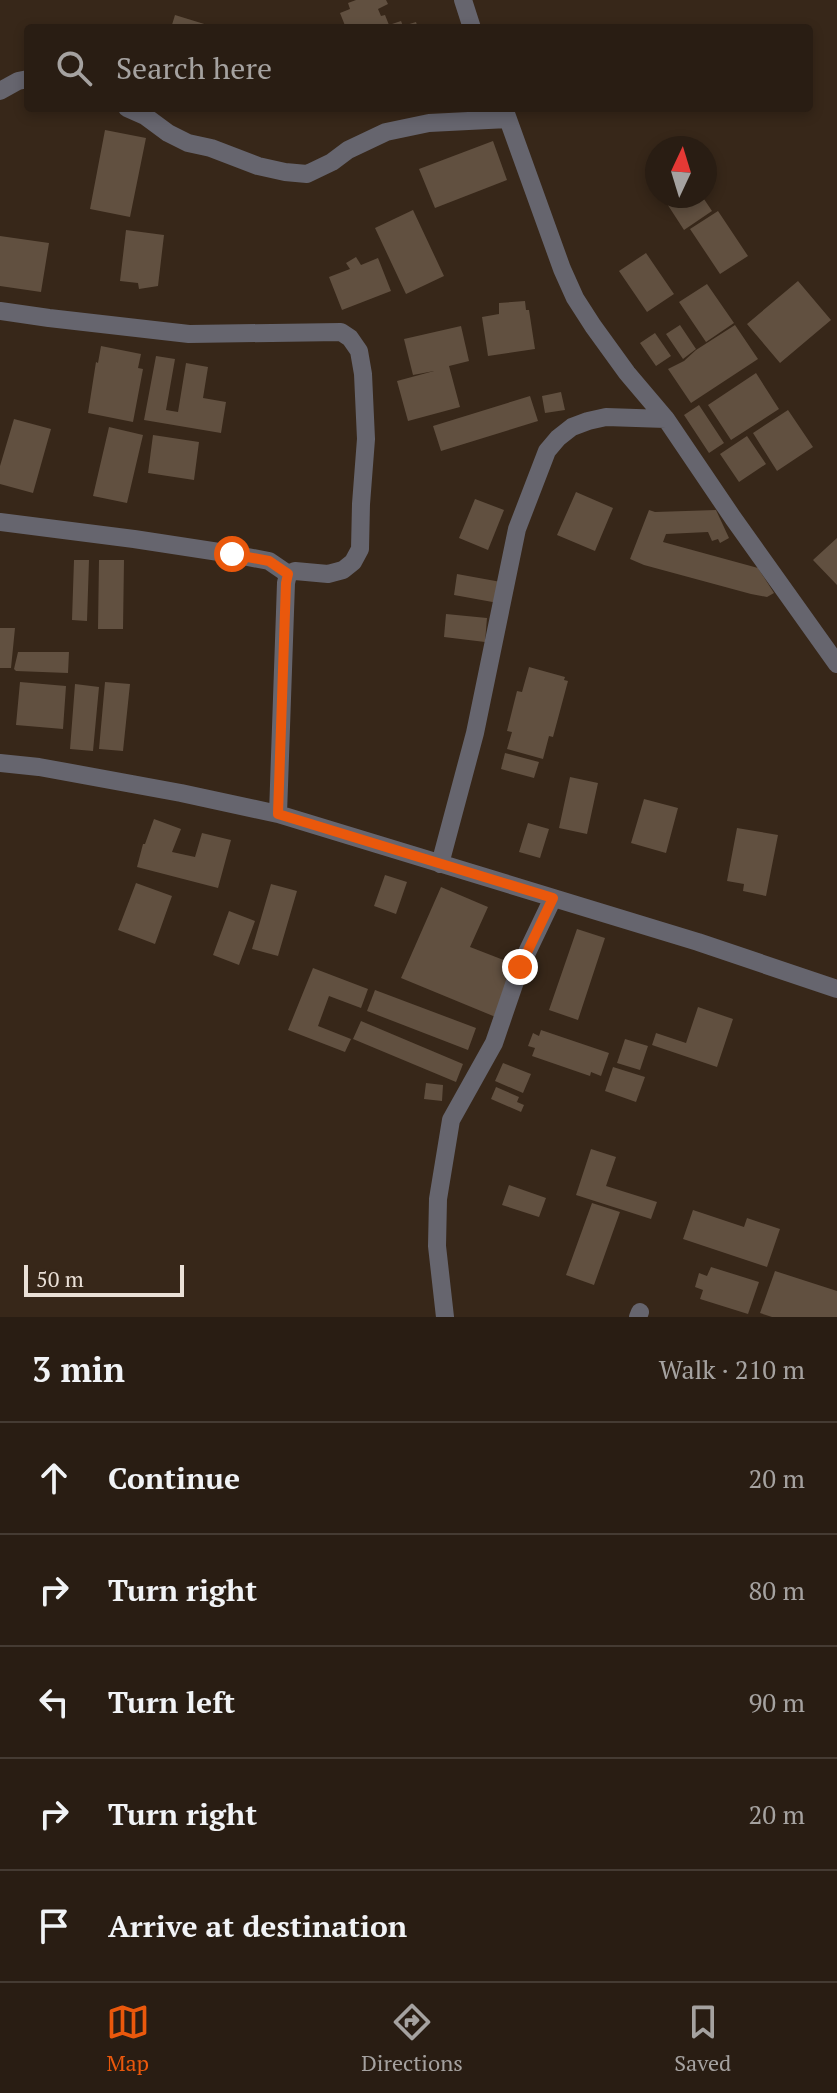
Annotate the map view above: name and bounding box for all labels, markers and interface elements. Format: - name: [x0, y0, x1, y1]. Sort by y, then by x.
- search box: [24, 24, 813, 112]
- icon: search: [52, 46, 96, 90]
- text: Search here: [116, 48, 272, 88]
- north arrow: [645, 136, 717, 208]
- route start: [214, 536, 250, 572]
- route end: [502, 949, 538, 985]
- scale bar: [24, 1261, 184, 1297]
- text: 50 m: [36, 1264, 84, 1293]
- text: 3 min: [32, 1347, 125, 1392]
- text: Walk · 210 m: [659, 1352, 805, 1386]
- icon: ahead: [32, 1456, 76, 1500]
- text: Continue: [108, 1458, 240, 1498]
- text: 20 m: [749, 1461, 805, 1495]
- icon: right: [32, 1568, 76, 1612]
- text: Turn right: [108, 1570, 257, 1610]
- text: 80 m: [749, 1573, 805, 1607]
- icon: left: [32, 1680, 76, 1724]
- text: Turn left: [108, 1682, 235, 1722]
- text: 90 m: [749, 1685, 805, 1719]
- icon: right: [32, 1792, 76, 1836]
- text: Turn right: [108, 1794, 257, 1834]
- text: 20 m: [749, 1797, 805, 1831]
- icon: arrive: [32, 1904, 76, 1948]
- text: Arrive at destination: [108, 1906, 407, 1946]
- tab: Map: [106, 2000, 150, 2077]
- tab: Directions: [361, 2000, 463, 2077]
- tab: Saved: [674, 2000, 731, 2077]

